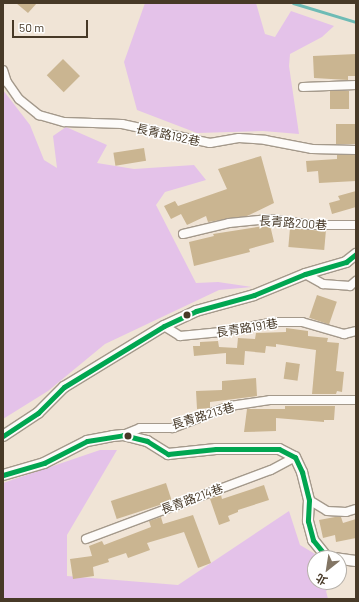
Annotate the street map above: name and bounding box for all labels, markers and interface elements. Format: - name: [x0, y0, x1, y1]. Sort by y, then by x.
- scale bar: [14, 12, 90, 38]
- text: 50 m: [19, 20, 44, 34]
- street label: 長青路192巷: [135, 121, 201, 149]
- street label: 長青路200巷: [259, 213, 327, 233]
- unlabelled marker: [182, 310, 192, 320]
- street label: 長青路191巷: [215, 316, 279, 340]
- street label: 長青路213巷: [170, 400, 236, 432]
- unlabelled marker: [123, 431, 133, 441]
- street label: 長青路214巷: [159, 481, 225, 517]
- north arrow: [307, 550, 347, 590]
- text: 北: [313, 572, 329, 588]

